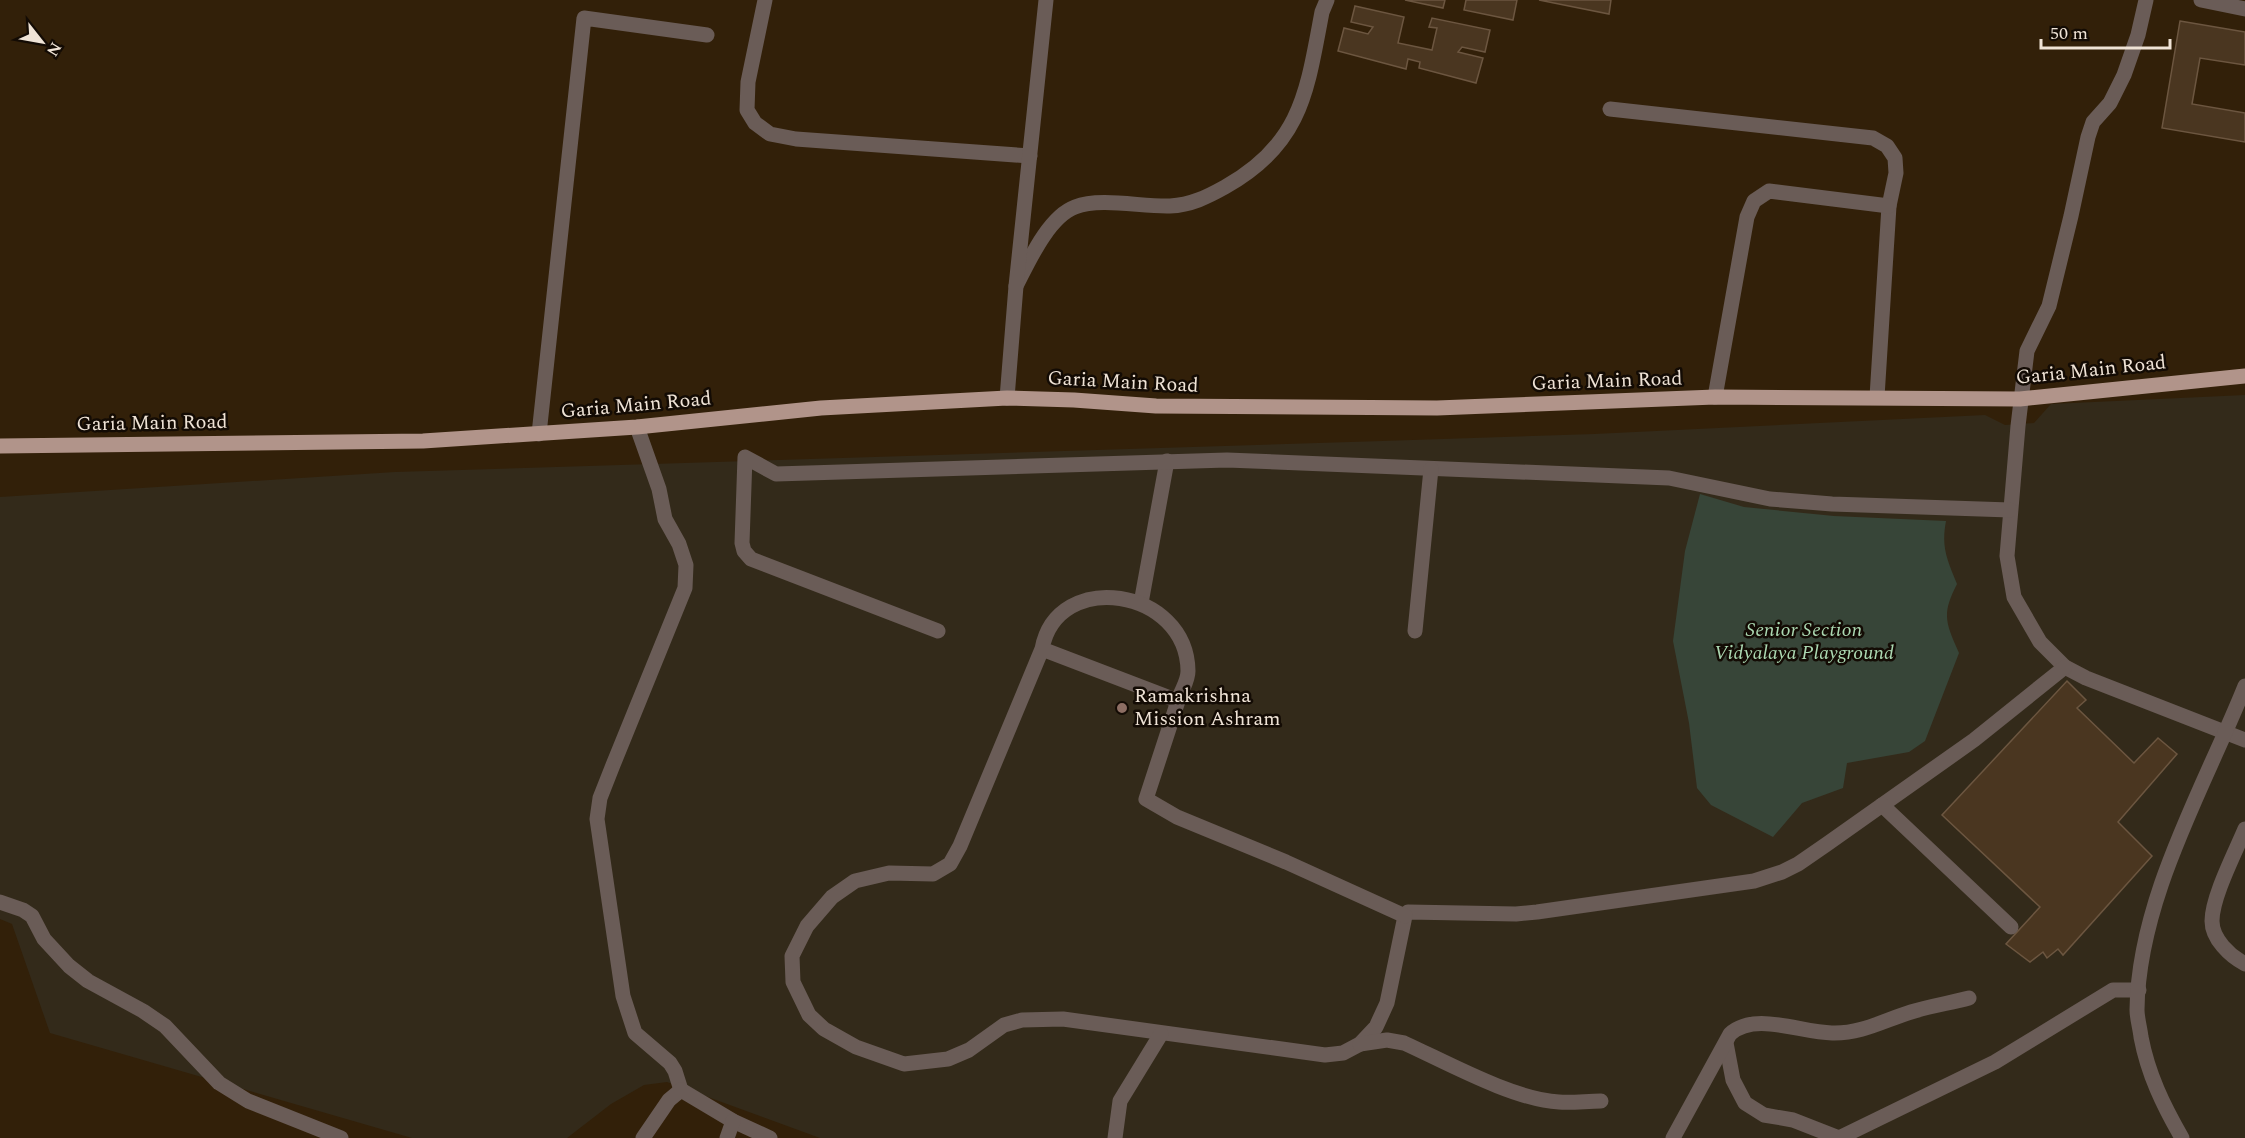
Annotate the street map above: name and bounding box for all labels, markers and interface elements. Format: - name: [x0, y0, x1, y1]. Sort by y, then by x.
- north arrow: [12, 12, 72, 72]
- scale bar: [2041, 12, 2170, 50]
- text: 50 m: [2050, 20, 2088, 47]
- text: N: [40, 37, 68, 61]
- street label: Garia Main Road: [2014, 347, 2168, 393]
- street label: Garia Main Road: [1047, 363, 1199, 401]
- street label: Garia Main Road: [1531, 363, 1683, 399]
- street label: Garia Main Road: [559, 383, 713, 427]
- street label: Garia Main Road: [76, 407, 228, 439]
- park label: Senior Section Vidyalaya Playground: [1714, 615, 1894, 668]
- place label: Ramakrishna Mission Ashram: [1134, 681, 1280, 734]
- marker: Ramakrishna Mission Ashram: [1115, 701, 1129, 715]

